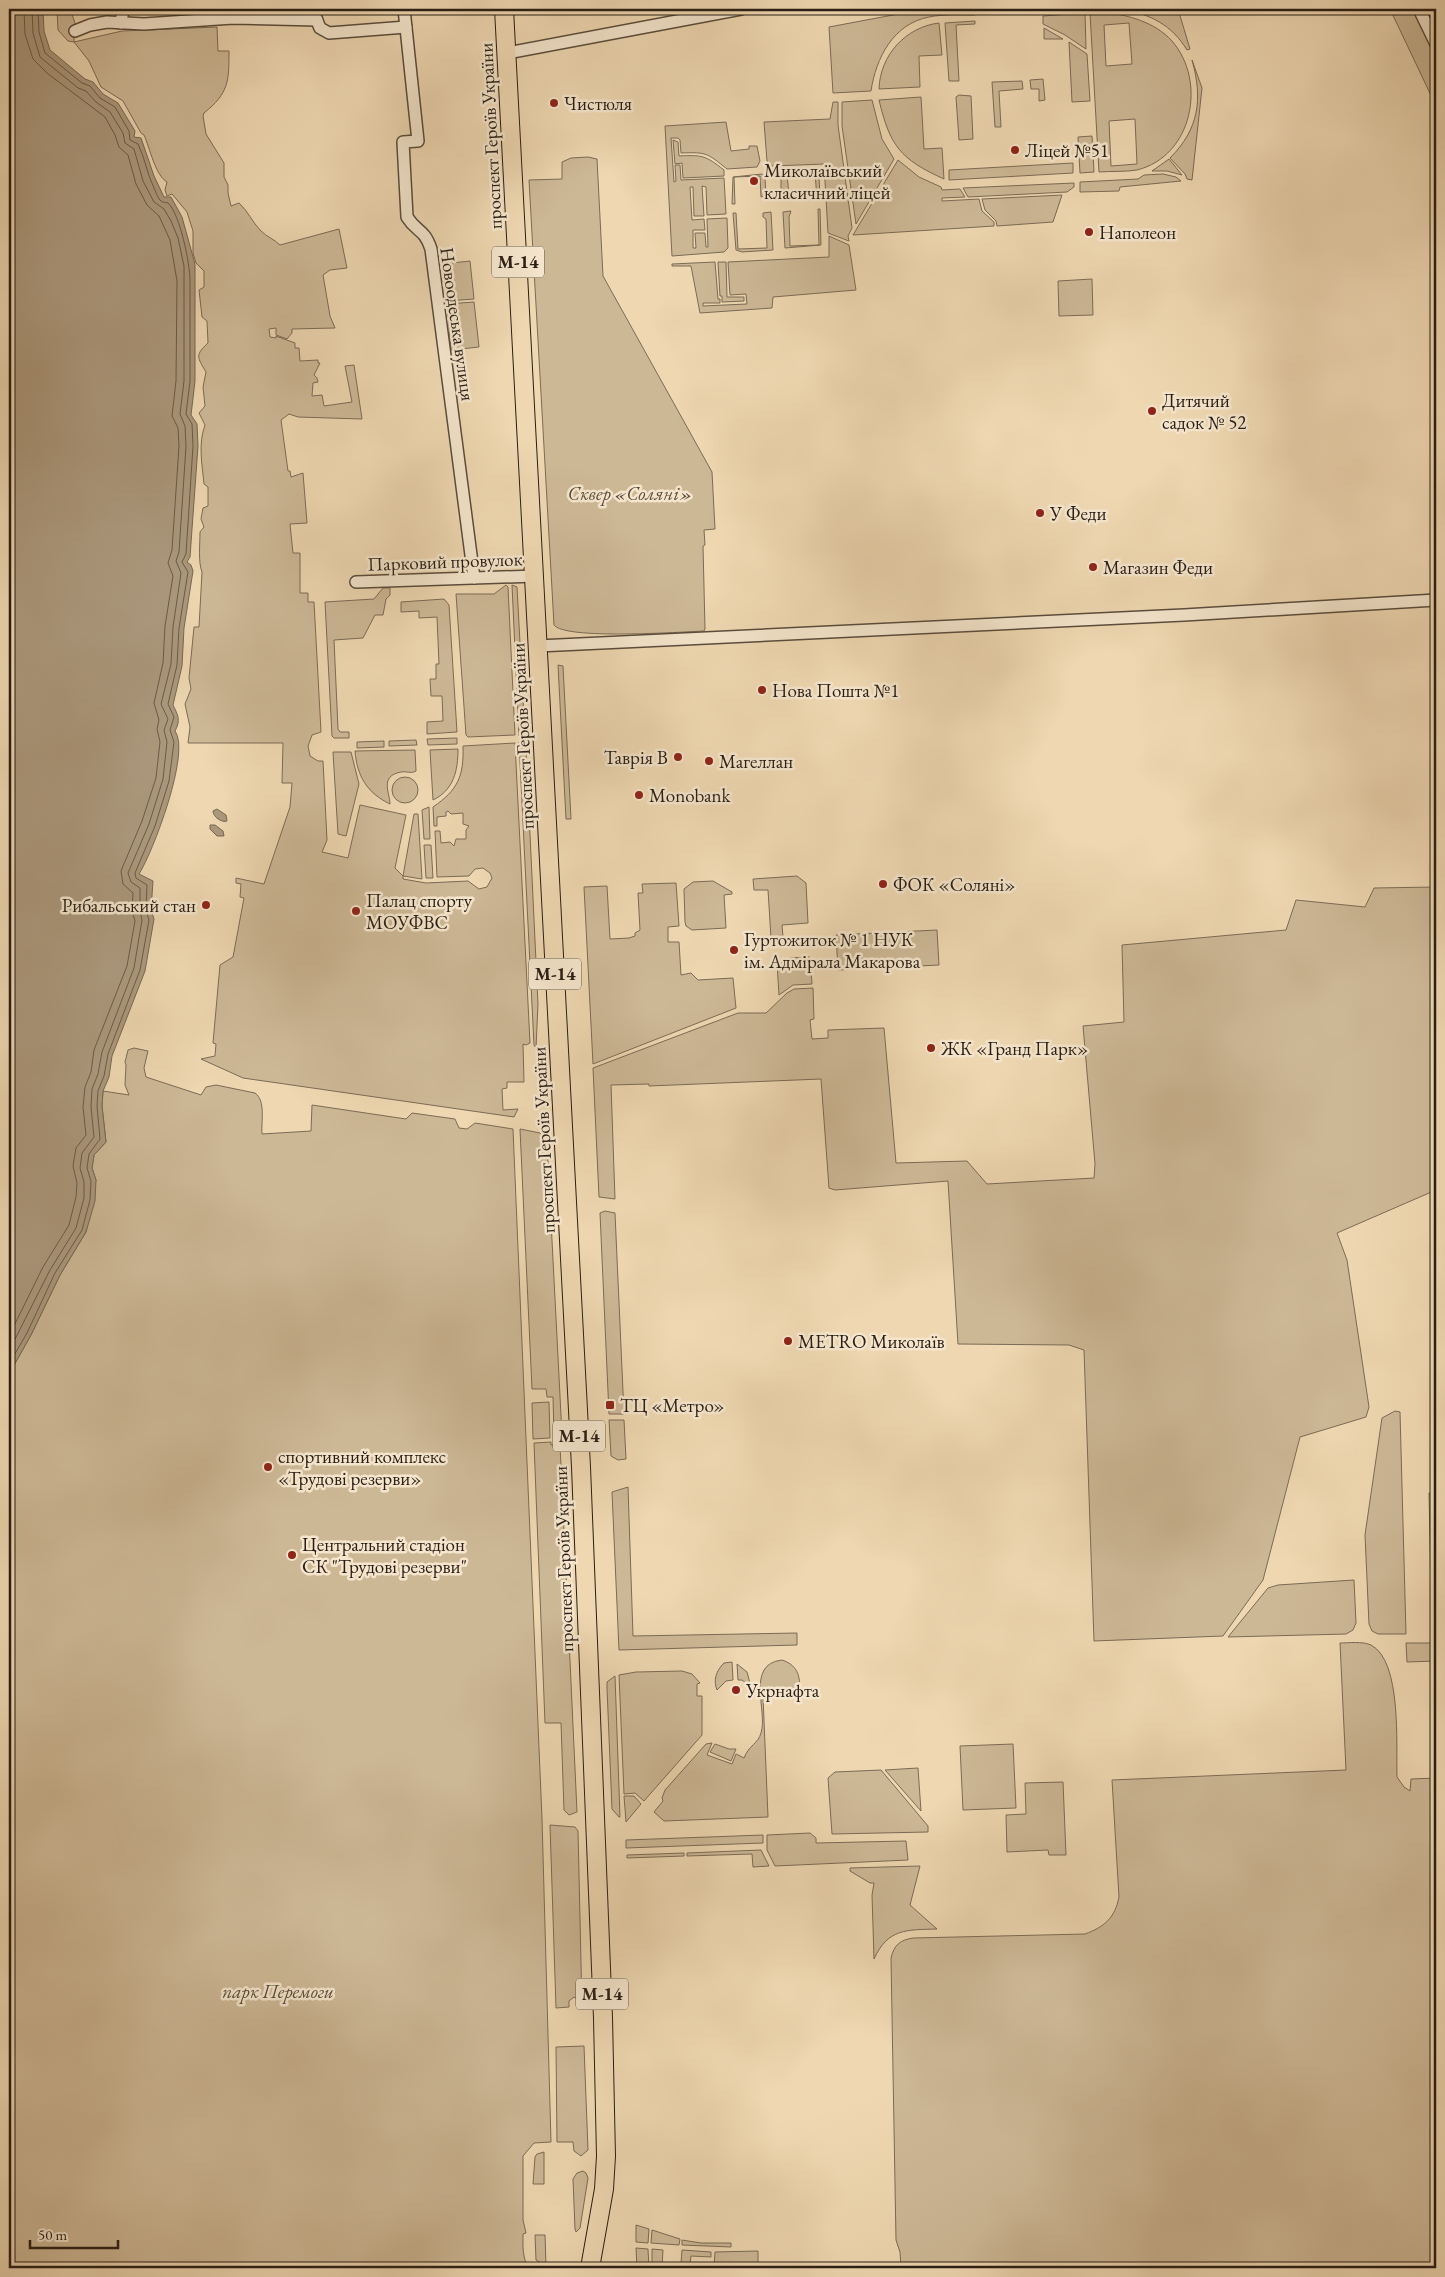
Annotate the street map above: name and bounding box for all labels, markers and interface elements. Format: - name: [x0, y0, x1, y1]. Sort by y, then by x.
- street label: проспект Героїв України: [473, 42, 508, 230]
- place label: Чистюля: [564, 91, 633, 116]
- marker: Чистюля: [548, 97, 560, 109]
- place label: Ліцей №51: [1025, 138, 1109, 163]
- marker: Ліцей №51: [1009, 144, 1021, 156]
- place label: Миколаївський класичний ліцей: [764, 158, 891, 205]
- marker: Миколаївський класичний ліцей: [748, 175, 760, 187]
- place label: Наполеон: [1099, 220, 1176, 245]
- marker: Наполеон: [1083, 226, 1095, 238]
- street label: Новоодеська вулиця: [434, 246, 481, 403]
- road number: М-14: [492, 246, 544, 278]
- place label: Дитячий садок № 52: [1162, 388, 1246, 435]
- marker: Дитячий садок № 52: [1146, 405, 1158, 417]
- park label: Сквер «Соляні»: [568, 481, 692, 506]
- place label: У Феди: [1049, 501, 1107, 526]
- marker: У Феди: [1034, 507, 1046, 519]
- street label: Парковий провулок: [367, 546, 523, 577]
- place label: Магазин Феди: [1103, 555, 1213, 580]
- marker: Магазин Феди: [1087, 561, 1099, 573]
- street label: проспект Героїв України: [505, 642, 540, 830]
- place label: Нова Пошта №1: [772, 678, 899, 703]
- marker: Нова Пошта №1: [756, 684, 768, 696]
- place label: Таврія В: [604, 745, 668, 770]
- place label: Магеллан: [719, 749, 793, 774]
- marker: Таврія В: [672, 751, 684, 763]
- marker: Магеллан: [703, 755, 715, 767]
- place label: Monobank: [649, 783, 732, 808]
- marker: Monobank: [633, 789, 645, 801]
- place label: ФОК «Соляні»: [893, 872, 1016, 897]
- marker: ФОК «Соляні»: [877, 878, 889, 890]
- place label: Палац спорту МОУФВС: [366, 888, 473, 935]
- place label: Рибальський стан: [62, 893, 196, 918]
- marker: Рибальський стан: [200, 899, 212, 911]
- marker: Палац спорту МОУФВС: [350, 905, 362, 917]
- place label: Гуртожиток № 1 НУК ім. Адмірала Макарова: [744, 927, 921, 974]
- marker: Гуртожиток № 1 НУК ім. Адмірала Макарова: [728, 944, 740, 956]
- road number: М-14: [529, 959, 581, 990]
- place label: ЖК «Гранд Парк»: [940, 1036, 1088, 1061]
- marker: ЖК «Гранд Парк»: [925, 1042, 937, 1054]
- street label: проспект Героїв України: [526, 1046, 561, 1234]
- place label: METRO Миколаїв: [798, 1329, 945, 1354]
- marker: METRO Миколаїв: [782, 1335, 794, 1347]
- place label: ТЦ «Метро»: [620, 1393, 725, 1418]
- marker: ТЦ «Метро»: [604, 1399, 616, 1411]
- road number: М-14: [553, 1420, 605, 1452]
- place label: спортивний комплекс «Трудові резерви»: [278, 1444, 447, 1491]
- marker: спортивний комплекс «Трудові резерви»: [262, 1461, 274, 1473]
- street label: проспект Героїв України: [548, 1465, 579, 1653]
- place label: Центральний стадіон СК "Трудові резерви": [302, 1532, 467, 1579]
- marker: Центральний стадіон СК "Трудові резерви": [286, 1549, 298, 1561]
- place label: Укрнафта: [745, 1678, 820, 1703]
- marker: Укрнафта: [730, 1684, 742, 1696]
- road number: М-14: [576, 1978, 628, 2010]
- park label: парк Перемоги: [222, 1979, 334, 2004]
- scale bar: [30, 2217, 118, 2249]
- text: 50 m: [38, 2225, 67, 2244]

